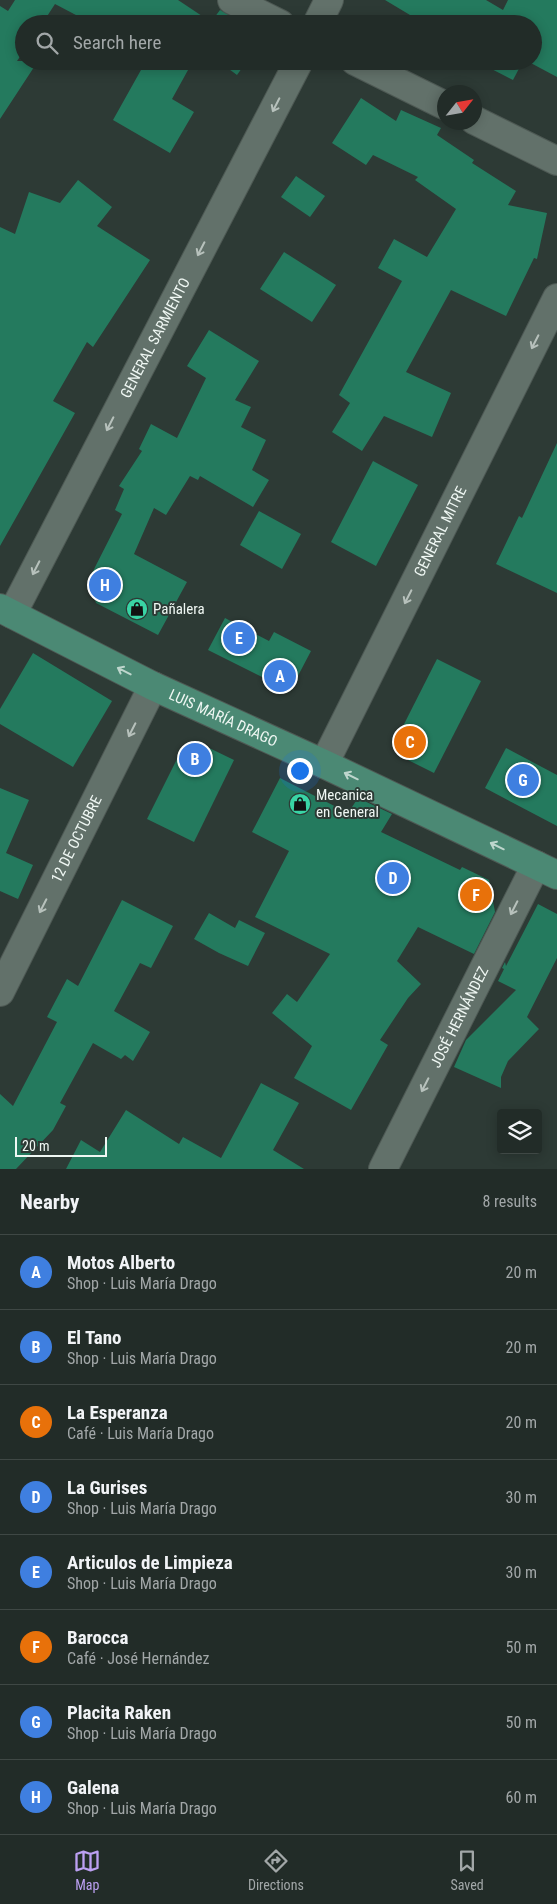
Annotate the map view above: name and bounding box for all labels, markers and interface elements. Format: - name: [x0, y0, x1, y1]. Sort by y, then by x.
- search box: [15, 15, 542, 70]
- icon: search: [33, 29, 61, 57]
- text: Search here: [73, 31, 161, 54]
- north arrow: [437, 85, 482, 130]
- one-way arrow: [271, 97, 281, 112]
- one-way arrow: [196, 241, 205, 256]
- street label: GENERAL SARMIENTO: [117, 275, 194, 401]
- one-way arrow: [530, 334, 539, 349]
- one-way arrow: [105, 416, 114, 431]
- street label: GENERAL MITRE: [410, 483, 470, 580]
- one-way arrow: [31, 561, 41, 576]
- pin: H: [89, 566, 121, 604]
- one-way arrow: [402, 589, 412, 604]
- shop icon: Pañalera: [125, 597, 149, 621]
- place label: Pañalera: [153, 600, 205, 618]
- pin: E: [223, 619, 255, 657]
- pin: A: [264, 657, 296, 695]
- one-way arrow: [117, 666, 132, 675]
- street label: LUIS MARÍA DRAGO: [166, 686, 280, 751]
- one-way arrow: [126, 722, 136, 737]
- pin: C: [394, 723, 426, 761]
- pin: B: [179, 740, 211, 778]
- your location: [287, 758, 313, 784]
- pin: G: [507, 761, 539, 799]
- one-way arrow: [344, 771, 359, 781]
- place label: Mecanica en General: [316, 786, 379, 821]
- shop icon: Mecanica en General: [288, 792, 312, 816]
- street label: 12 DE OCTUBRE: [47, 793, 106, 886]
- one-way arrow: [490, 841, 505, 851]
- pin: D: [377, 859, 409, 897]
- pin: F: [460, 876, 492, 914]
- one-way arrow: [38, 899, 48, 914]
- one-way arrow: [509, 900, 518, 915]
- street label: JOSÉ HERNÁNDEZ: [426, 963, 492, 1071]
- one-way arrow: [420, 1077, 429, 1092]
- map controls: [497, 1109, 542, 1154]
- button: layers: [497, 1109, 542, 1154]
- scale bar: [15, 1134, 108, 1157]
- text: 20 m: [22, 1138, 50, 1154]
- text: Nearby: [20, 1190, 79, 1214]
- text: 8 results: [482, 1192, 537, 1211]
- text: Motos Alberto: [67, 1251, 175, 1274]
- text: A: [31, 1263, 41, 1282]
- text: 20 m: [505, 1263, 537, 1282]
- text: Shop · Luis María Drago: [67, 1274, 217, 1293]
- text: El Tano: [67, 1326, 121, 1349]
- text: B: [32, 1338, 40, 1357]
- text: 20 m: [505, 1338, 537, 1357]
- text: Shop · Luis María Drago: [67, 1349, 217, 1368]
- text: La Esperanza: [67, 1401, 168, 1424]
- text: C: [31, 1413, 41, 1432]
- text: 20 m: [505, 1413, 537, 1432]
- text: Café · Luis María Drago: [67, 1424, 214, 1443]
- text: La Gurises: [67, 1476, 147, 1499]
- text: D: [31, 1488, 41, 1507]
- text: 30 m: [505, 1488, 537, 1507]
- text: Shop · Luis María Drago: [67, 1499, 217, 1518]
- text: Articulos de Limpieza: [67, 1551, 233, 1574]
- text: E: [32, 1563, 40, 1582]
- text: 30 m: [505, 1563, 537, 1582]
- text: Shop · Luis María Drago: [67, 1574, 217, 1593]
- text: Barocca: [67, 1626, 128, 1649]
- text: F: [32, 1638, 40, 1657]
- text: 50 m: [505, 1638, 537, 1657]
- text: Café · José Hernández: [67, 1649, 210, 1668]
- text: Placita Raken: [67, 1701, 171, 1724]
- text: G: [31, 1713, 41, 1732]
- text: 50 m: [505, 1713, 537, 1732]
- text: Shop · Luis María Drago: [67, 1724, 217, 1743]
- text: Galena: [67, 1776, 119, 1799]
- text: H: [31, 1788, 41, 1807]
- text: 60 m: [505, 1788, 537, 1807]
- text: Shop · Luis María Drago: [67, 1799, 217, 1818]
- tab: Map: [73, 1847, 101, 1893]
- tab: Directions: [248, 1847, 304, 1893]
- tab: Saved: [450, 1847, 484, 1893]

